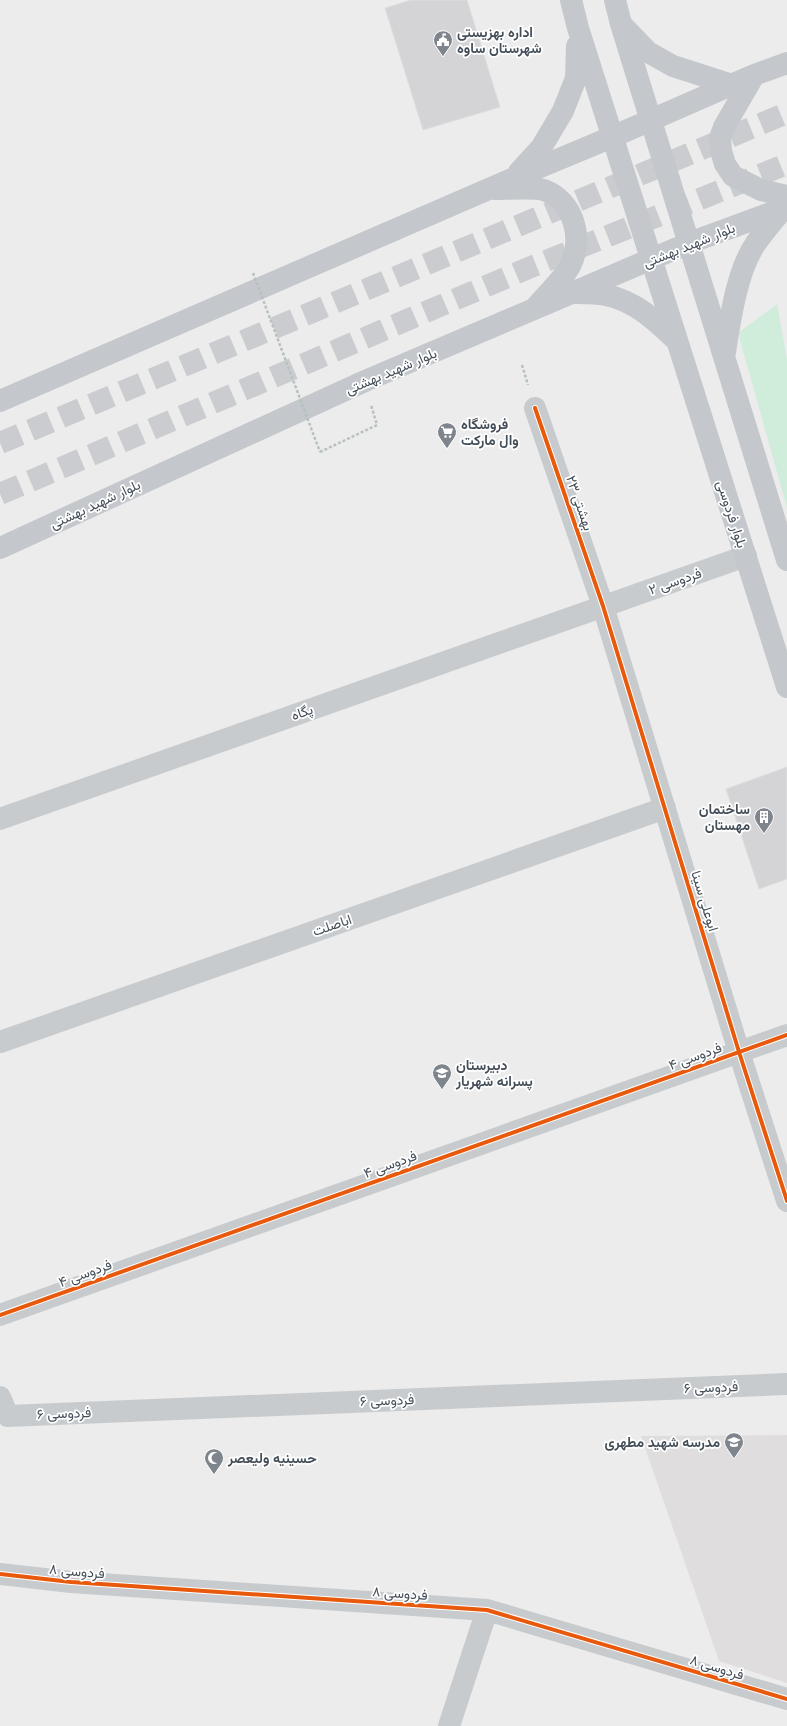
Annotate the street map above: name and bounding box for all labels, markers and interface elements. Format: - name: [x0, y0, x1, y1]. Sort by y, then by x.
- place label: اداره بهزیستی شهرستان ساوه: [457, 22, 542, 57]
- public building icon: اداره بهزیستی شهرستان ساوه: [432, 29, 454, 57]
- street label: بلوار شهید بهشتی: [640, 217, 738, 272]
- street label: بلوار شهید بهشتی: [342, 343, 439, 398]
- place label: فروشگاه وال مارکت: [461, 414, 519, 449]
- supermarket icon: فروشگاه وال مارکت: [436, 421, 458, 449]
- street label: بهشتی ۲۳: [562, 473, 599, 533]
- street label: بلوار شهید بهشتی: [47, 474, 143, 533]
- street label: بلوار فردوسی: [713, 478, 752, 550]
- street label: فردوسی ۲: [646, 563, 704, 598]
- street label: پگاه: [288, 699, 316, 725]
- place label: ساختمان مهستان: [699, 799, 750, 834]
- building icon: ساختمان مهستان: [753, 806, 775, 834]
- street label: ابوعلی سینا: [687, 868, 724, 934]
- street label: اباصلت: [310, 909, 354, 940]
- street label: فردوسی ۴: [666, 1037, 724, 1074]
- place label: دبیرستان پسرانه شهریار: [455, 1055, 533, 1091]
- school or university icon: دبیرستان پسرانه شهریار: [431, 1062, 453, 1090]
- street label: فردوسی ۴: [361, 1145, 419, 1182]
- street label: فردوسی ۴: [56, 1254, 114, 1291]
- street label: فردوسی ۶: [684, 1376, 738, 1397]
- street label: فردوسی ۶: [360, 1389, 414, 1410]
- street label: فردوسی ۶: [37, 1402, 91, 1423]
- school or university icon: مدرسه شهید مطهری: [723, 1431, 745, 1459]
- place label: مدرسه شهید مطهری: [604, 1432, 720, 1451]
- mosque icon: حسینیه ولیعصر: [203, 1447, 225, 1475]
- place label: حسینیه ولیعصر: [227, 1448, 317, 1467]
- street label: فردوسی ۸: [48, 1559, 106, 1582]
- street label: فردوسی ۸: [372, 1581, 428, 1604]
- street label: فردوسی ۸: [688, 1649, 747, 1684]

